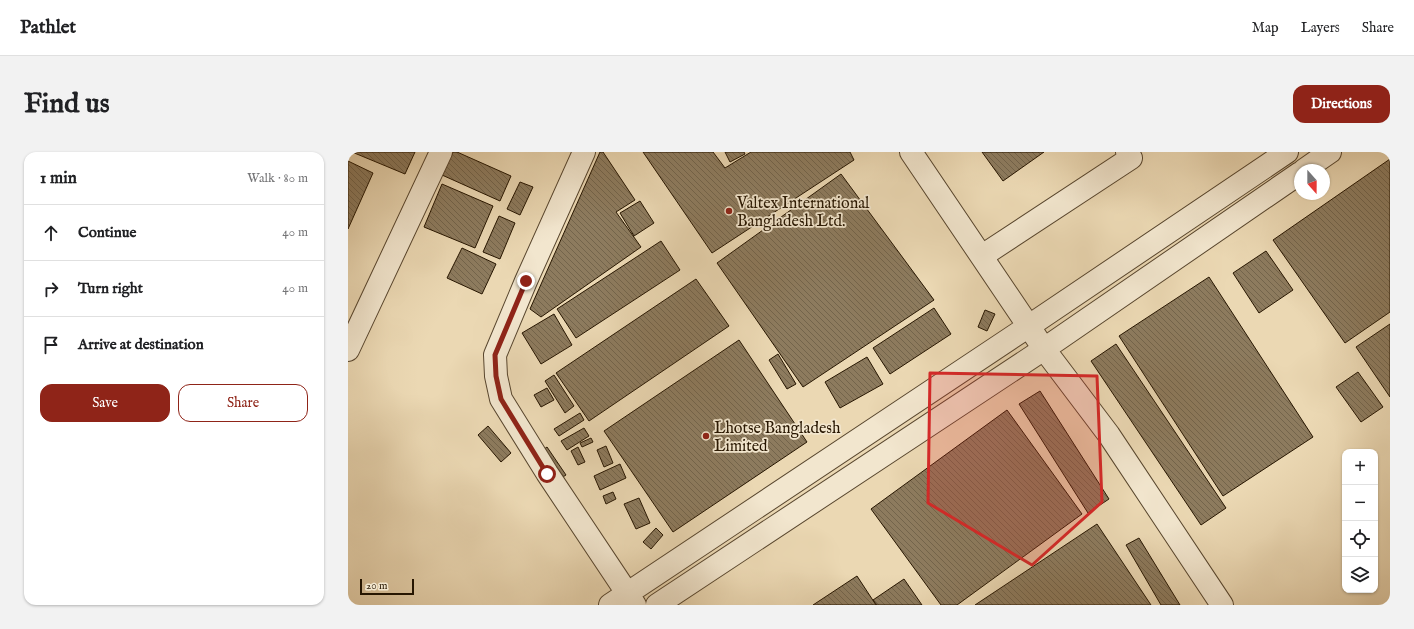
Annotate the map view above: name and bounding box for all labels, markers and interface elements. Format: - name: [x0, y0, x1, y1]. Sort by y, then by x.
- text: Pathlet: [20, 16, 76, 40]
- text: Map: [1252, 19, 1279, 37]
- text: Layers: [1301, 19, 1340, 37]
- text: Share: [1362, 19, 1394, 37]
- button: Directions: [1293, 85, 1390, 123]
- text: Find us: [24, 87, 110, 122]
- north arrow: [1294, 164, 1330, 200]
- text: 1 min: [40, 168, 77, 189]
- text: Walk · 80 m: [247, 170, 308, 187]
- place label: Valtex International Bangladesh Ltd.: [736, 194, 870, 232]
- marker: Valtex International Bangladesh Ltd.: [724, 206, 734, 216]
- icon: ahead: [40, 222, 62, 244]
- text: Continue: [78, 223, 136, 242]
- text: 40 m: [282, 224, 308, 241]
- route end: [517, 272, 535, 290]
- icon: right: [40, 278, 62, 300]
- text: Turn right: [78, 279, 143, 298]
- text: 40 m: [282, 280, 308, 297]
- icon: arrive: [40, 334, 62, 356]
- text: Arrive at destination: [78, 335, 204, 354]
- button: Save: [40, 384, 170, 422]
- button: Share: [178, 384, 308, 422]
- place label: Lhotse Bangladesh Limited: [714, 419, 841, 457]
- marker: Lhotse Bangladesh Limited: [701, 431, 711, 441]
- map controls: [1342, 449, 1378, 593]
- button: +: [1342, 449, 1378, 485]
- route start: [538, 465, 556, 483]
- button: −: [1342, 485, 1378, 521]
- button: locate: [1342, 521, 1378, 557]
- button: layers: [1342, 557, 1378, 593]
- scale bar: [360, 577, 414, 596]
- text: 20 m: [366, 579, 387, 593]

